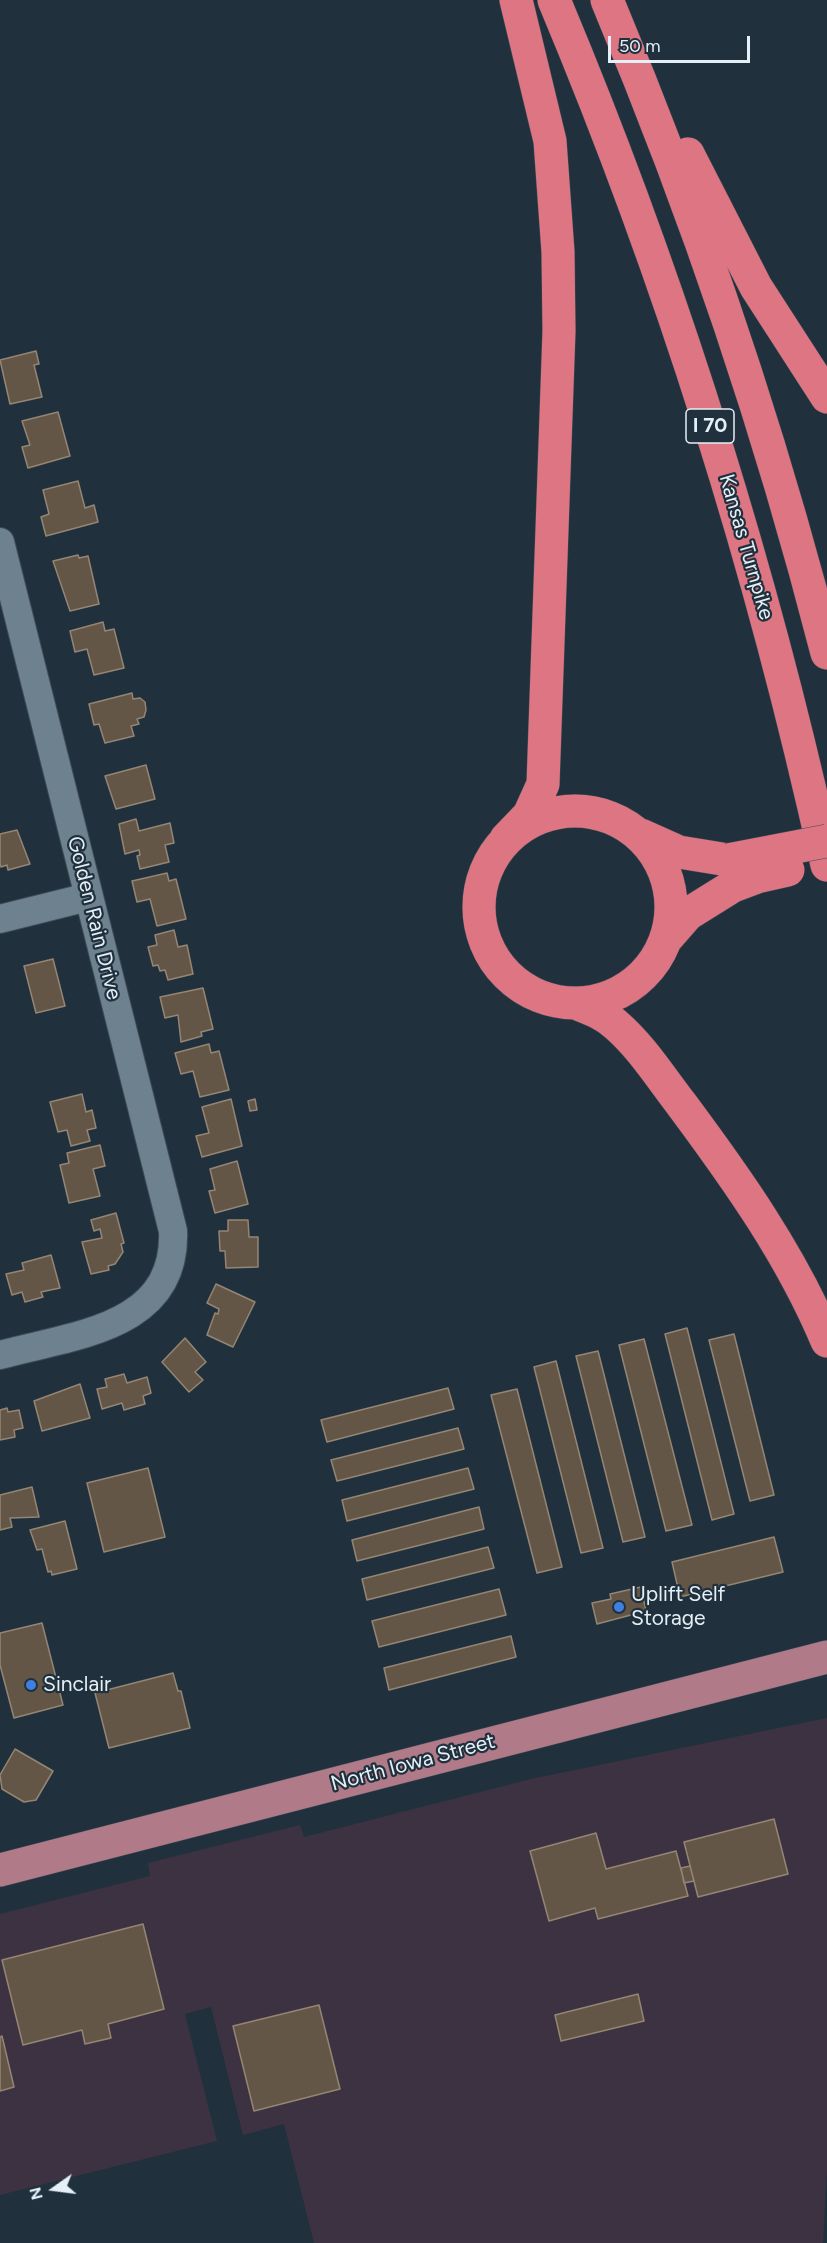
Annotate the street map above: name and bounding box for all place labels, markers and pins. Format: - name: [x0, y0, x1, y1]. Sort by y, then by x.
- place label: Uplift Self Storage: [631, 1582, 725, 1632]
- marker: Uplift Self Storage: [612, 1600, 626, 1614]
- place label: Sinclair: [43, 1672, 111, 1698]
- marker: Sinclair: [24, 1678, 38, 1692]

